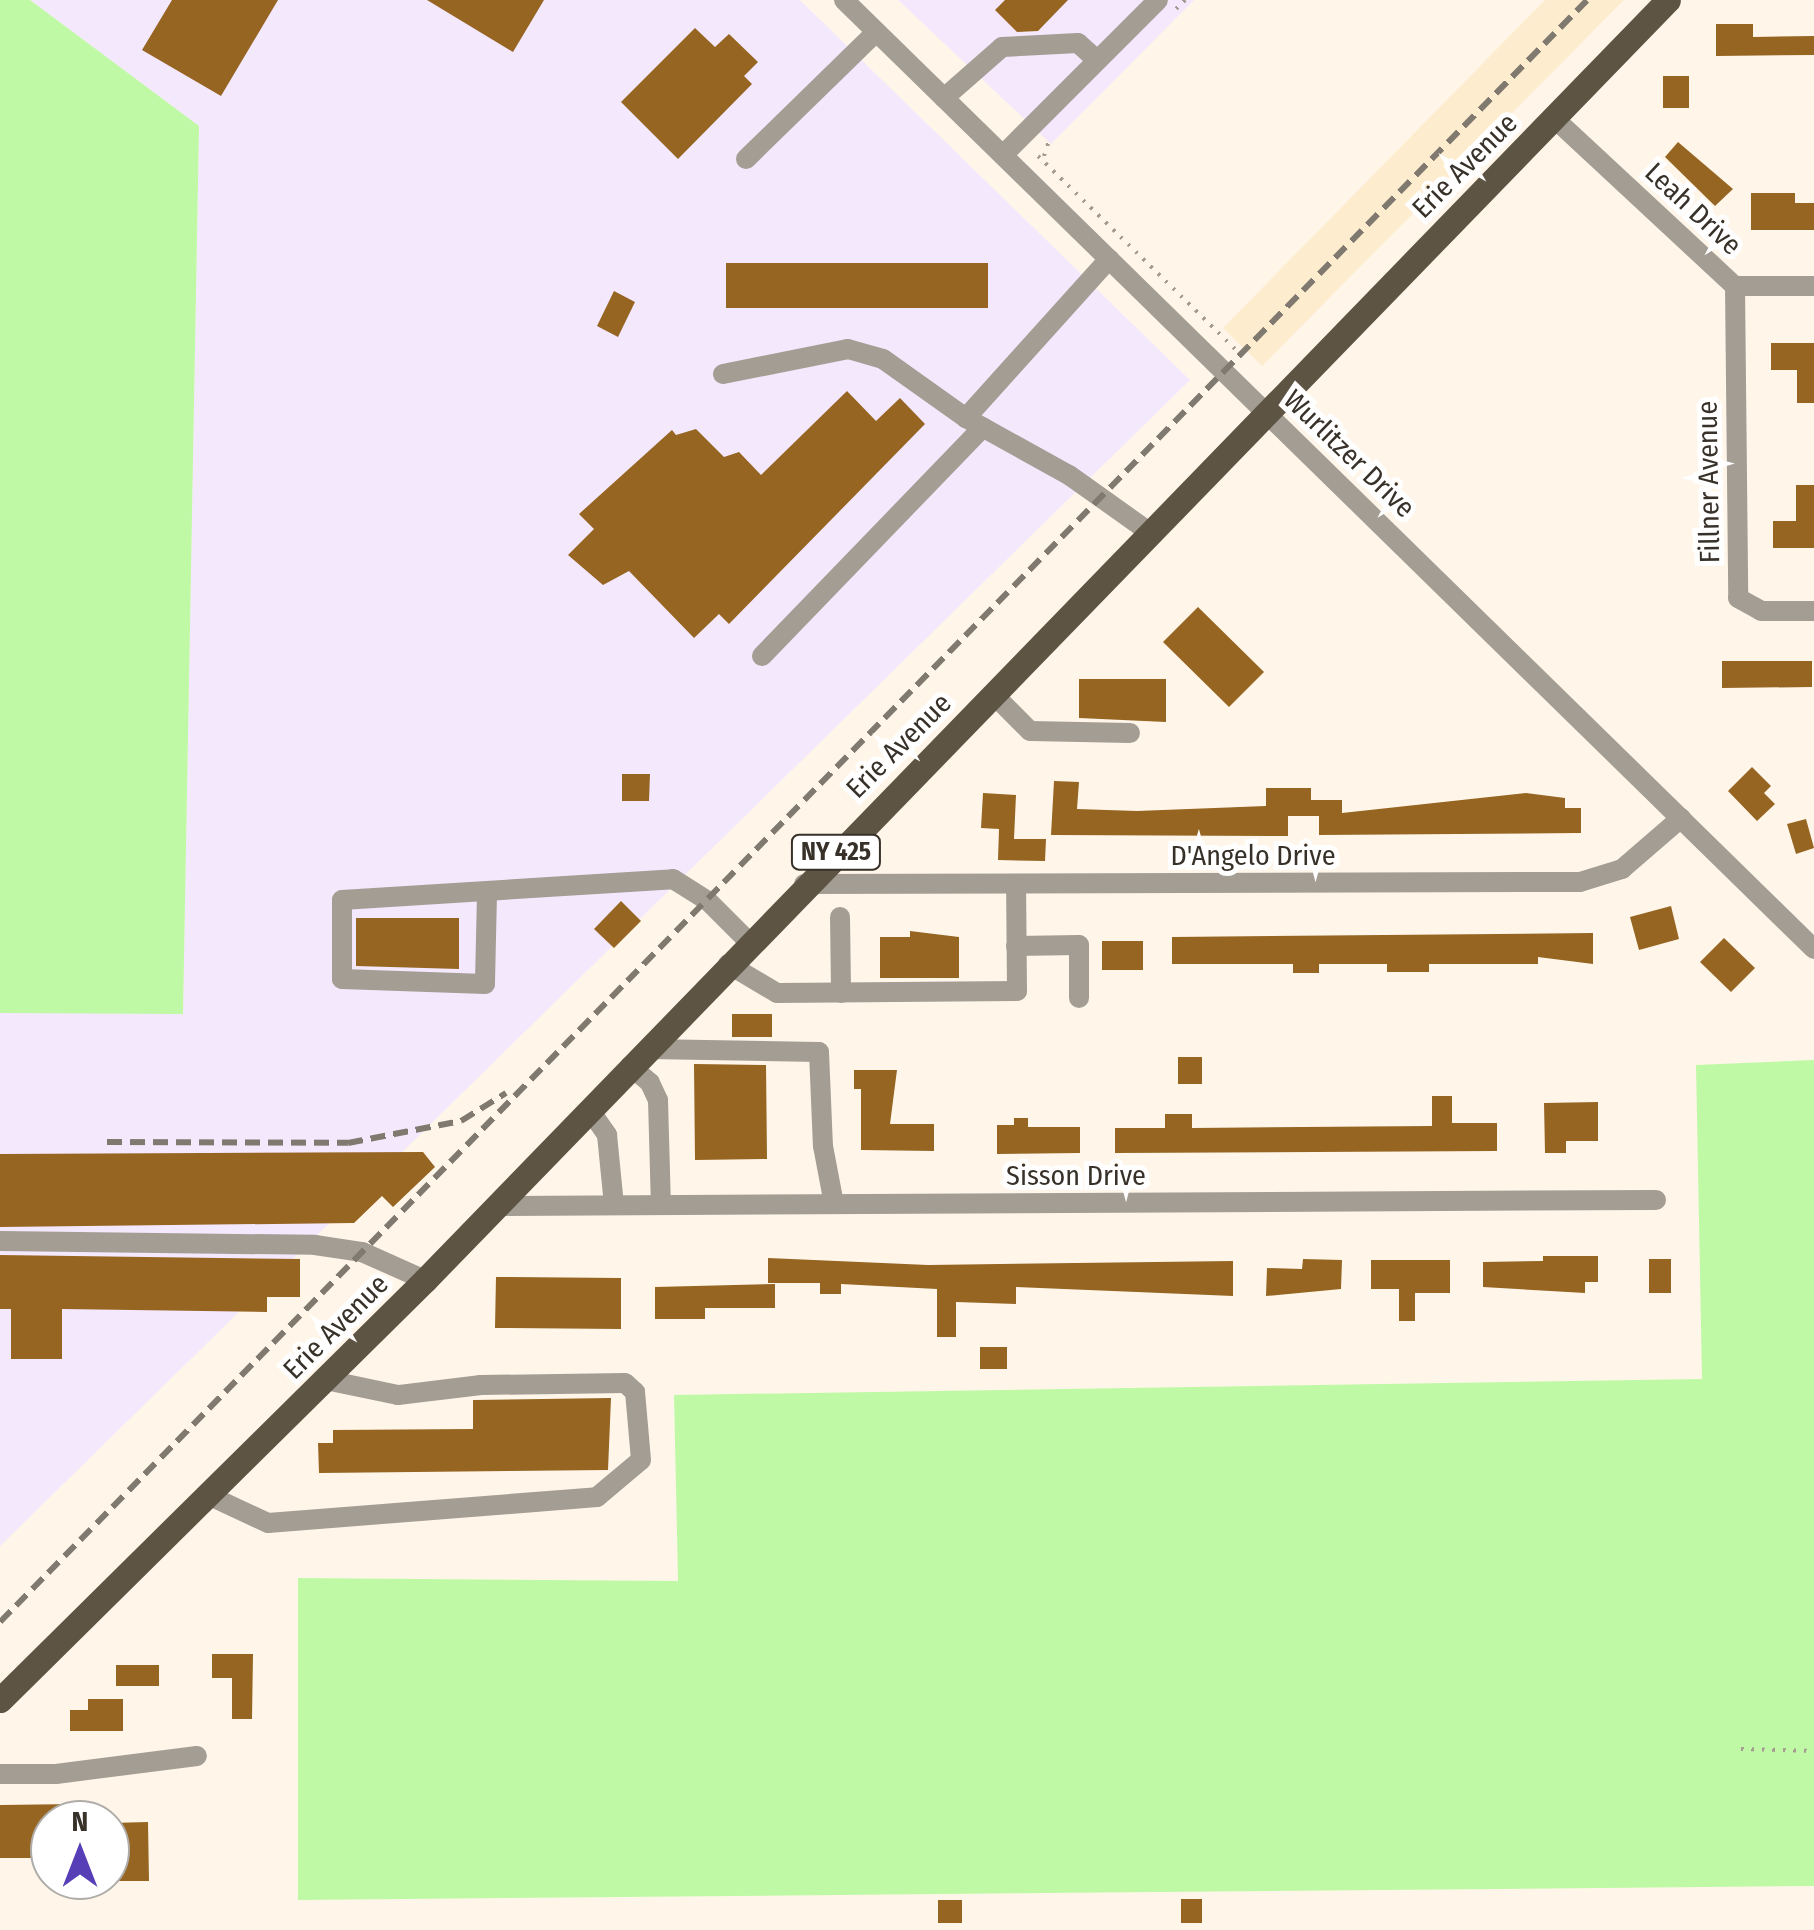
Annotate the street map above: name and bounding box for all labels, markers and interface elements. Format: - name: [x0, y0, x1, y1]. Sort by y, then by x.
- street label: Erie Avenue: [1406, 107, 1524, 225]
- street label: Leah Drive: [1638, 156, 1748, 262]
- street label: Wurlitzer Drive: [1277, 383, 1421, 525]
- street label: Fillner Avenue: [1691, 401, 1727, 563]
- street label: Erie Avenue: [840, 687, 958, 805]
- road number: NY 425: [788, 832, 884, 872]
- street label: D'Angelo Drive: [1171, 839, 1335, 873]
- street label: Sisson Drive: [1006, 1159, 1146, 1193]
- street label: Erie Avenue: [277, 1268, 395, 1386]
- north arrow: [30, 1800, 130, 1900]
- text: N: [72, 1805, 88, 1838]

